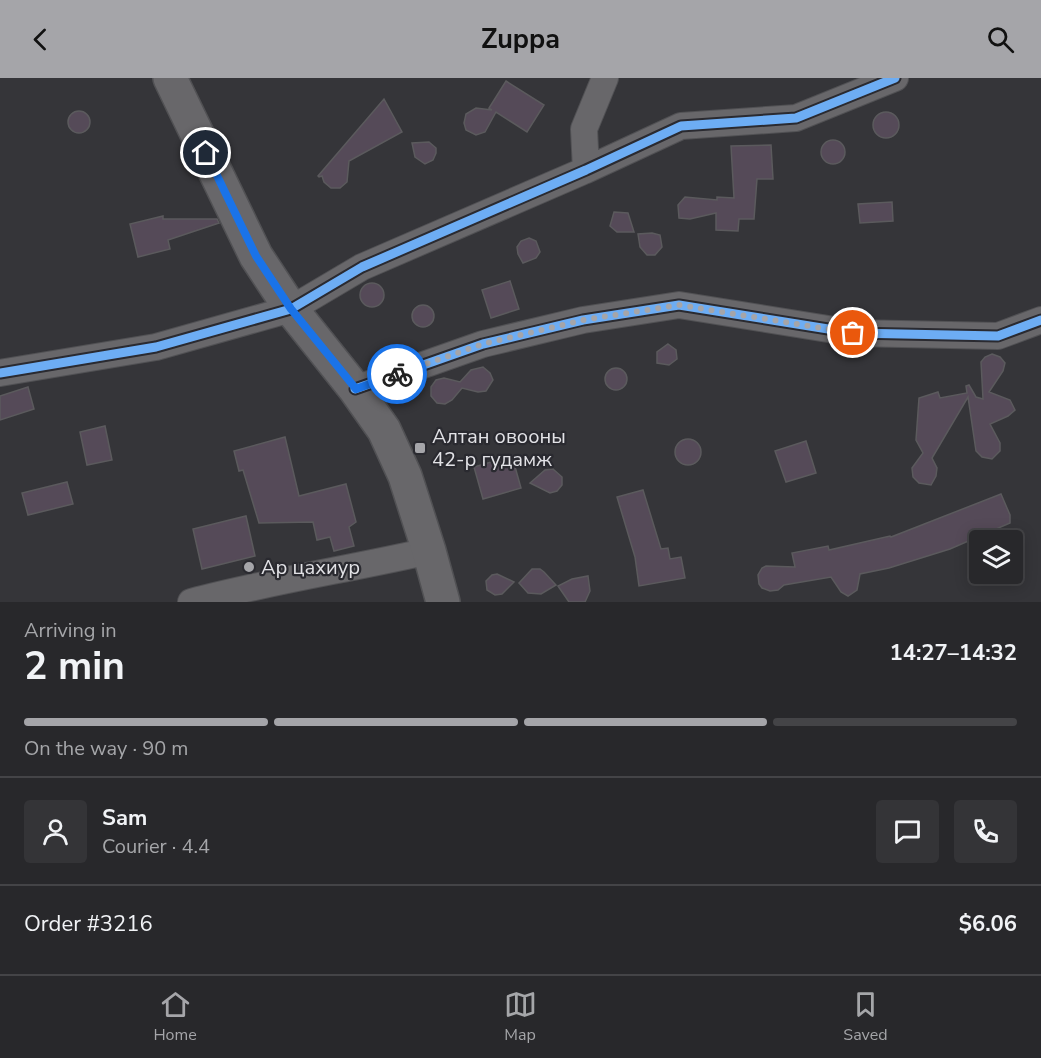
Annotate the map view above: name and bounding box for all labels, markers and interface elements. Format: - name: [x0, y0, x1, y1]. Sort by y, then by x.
- text: Zuppa: [481, 21, 560, 58]
- icon: back: [24, 23, 57, 56]
- icon: search: [984, 23, 1017, 56]
- pin: [180, 127, 231, 178]
- icon: home: [189, 136, 222, 169]
- pin: [827, 307, 878, 358]
- icon: bag: [836, 316, 869, 349]
- courier: [367, 344, 427, 404]
- icon: bike: [381, 358, 414, 391]
- place label: Алтан овооны 42-р гудамж: [432, 423, 566, 473]
- marker: Алтан овооны 42-р гудамж: [413, 441, 427, 455]
- map controls: [969, 530, 1023, 584]
- button: layers: [969, 530, 1023, 584]
- place label: Ар цахиур: [261, 554, 360, 581]
- marker: Ар цахиур: [242, 560, 256, 574]
- text: Arriving in: [24, 617, 117, 644]
- text: 14:27–14:32: [889, 638, 1017, 668]
- text: 2 min: [24, 640, 125, 693]
- text: On the way · 90 m: [24, 735, 188, 762]
- button: person: [24, 800, 87, 863]
- button: chat: [876, 800, 939, 863]
- button: phone: [954, 800, 1017, 863]
- text: Sam: [102, 803, 147, 833]
- text: Courier · 4.4: [102, 833, 210, 860]
- text: Order #3216: [24, 909, 153, 939]
- text: $6.06: [959, 909, 1017, 939]
- tab: Home: [153, 988, 197, 1046]
- tab: Map: [504, 988, 537, 1046]
- tab: Saved: [843, 988, 888, 1046]

